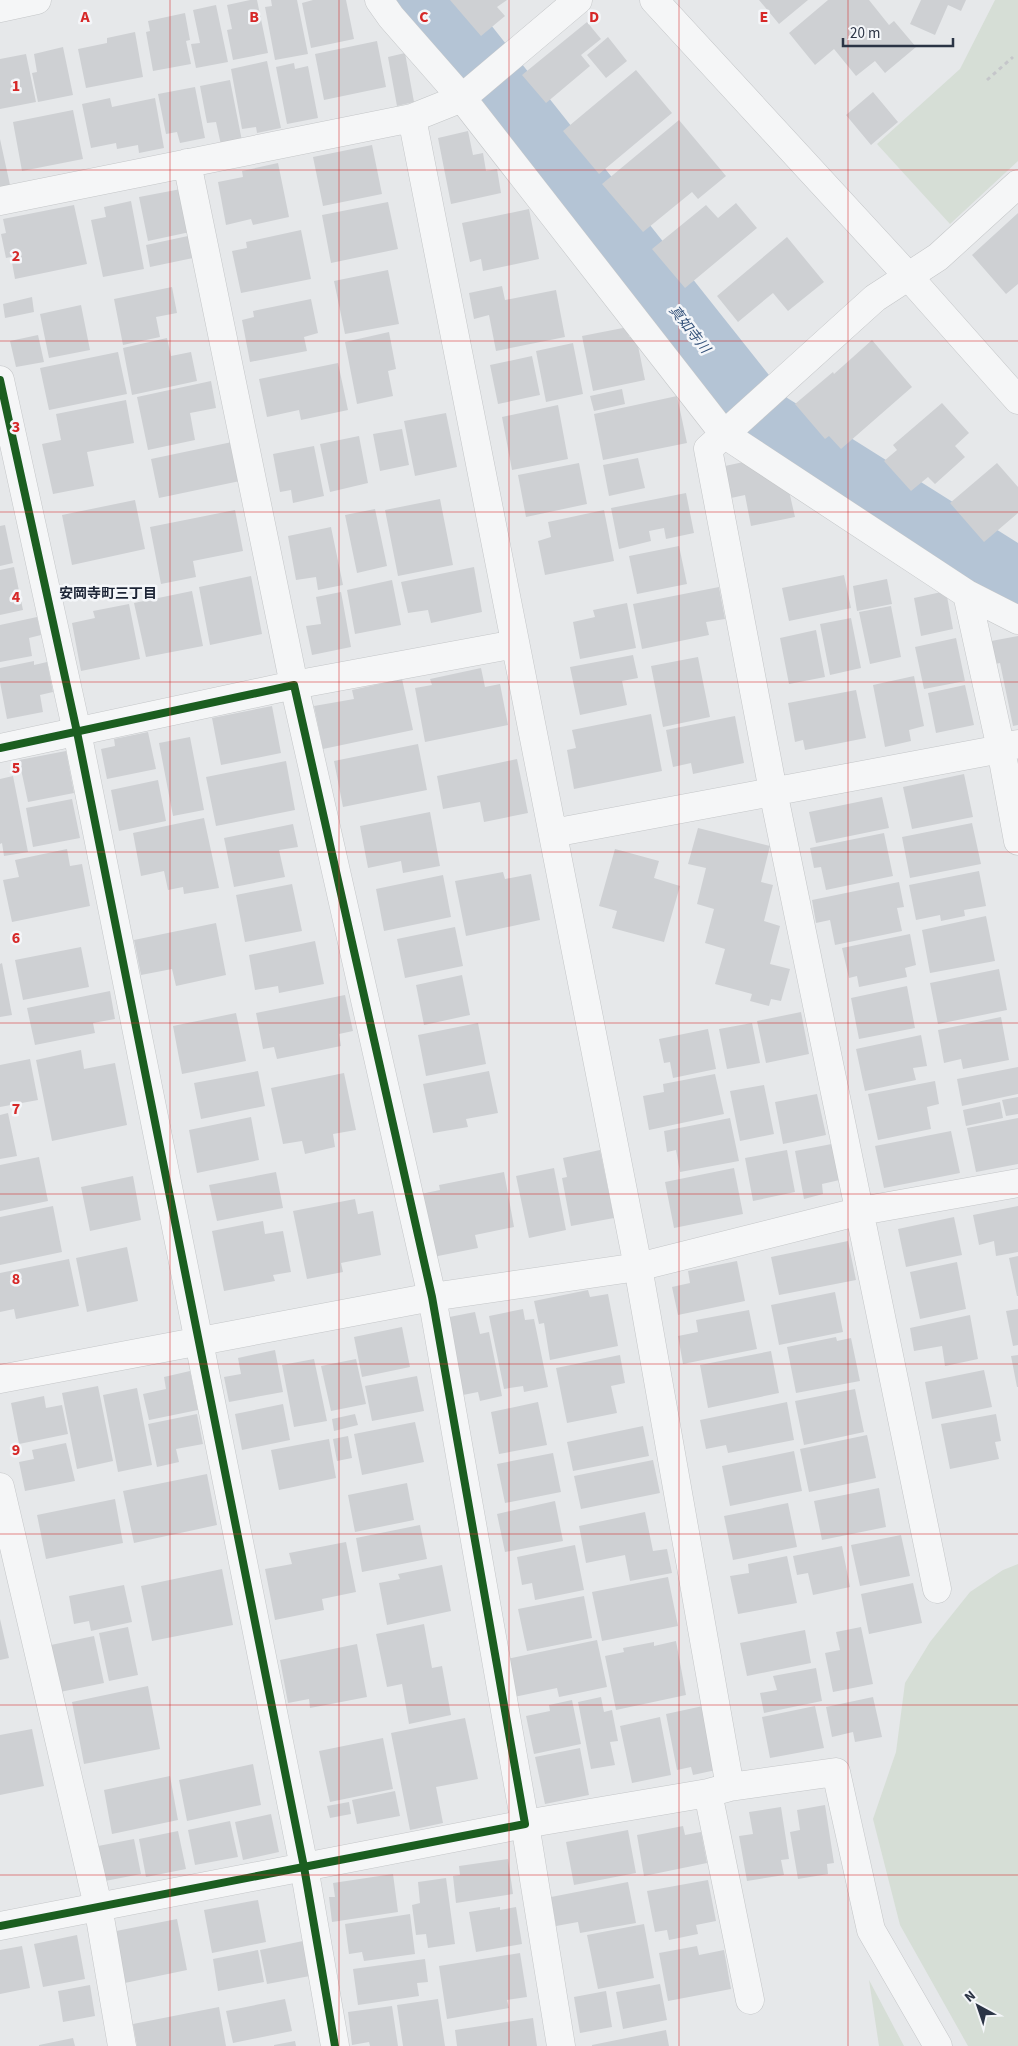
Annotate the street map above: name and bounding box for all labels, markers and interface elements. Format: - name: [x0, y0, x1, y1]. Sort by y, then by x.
- text: A: [79, 6, 90, 28]
- text: B: [249, 6, 259, 28]
- text: C: [419, 6, 429, 28]
- text: D: [589, 6, 599, 28]
- text: E: [760, 6, 768, 28]
- scale bar: [843, 15, 953, 47]
- text: 20 m: [850, 23, 880, 44]
- text: 1: [12, 75, 20, 97]
- text: 2: [12, 245, 20, 267]
- water label: 真如寺川: [664, 301, 716, 359]
- text: 3: [12, 416, 20, 438]
- district label: 安岡寺町三丁目: [59, 584, 157, 604]
- text: 4: [12, 586, 21, 608]
- text: 5: [12, 757, 20, 779]
- text: 6: [12, 927, 20, 949]
- text: 7: [12, 1098, 20, 1120]
- text: 8: [12, 1268, 20, 1290]
- text: 9: [12, 1439, 20, 1461]
- north arrow: [953, 1981, 1003, 2031]
- text: N: [960, 1986, 980, 2007]

